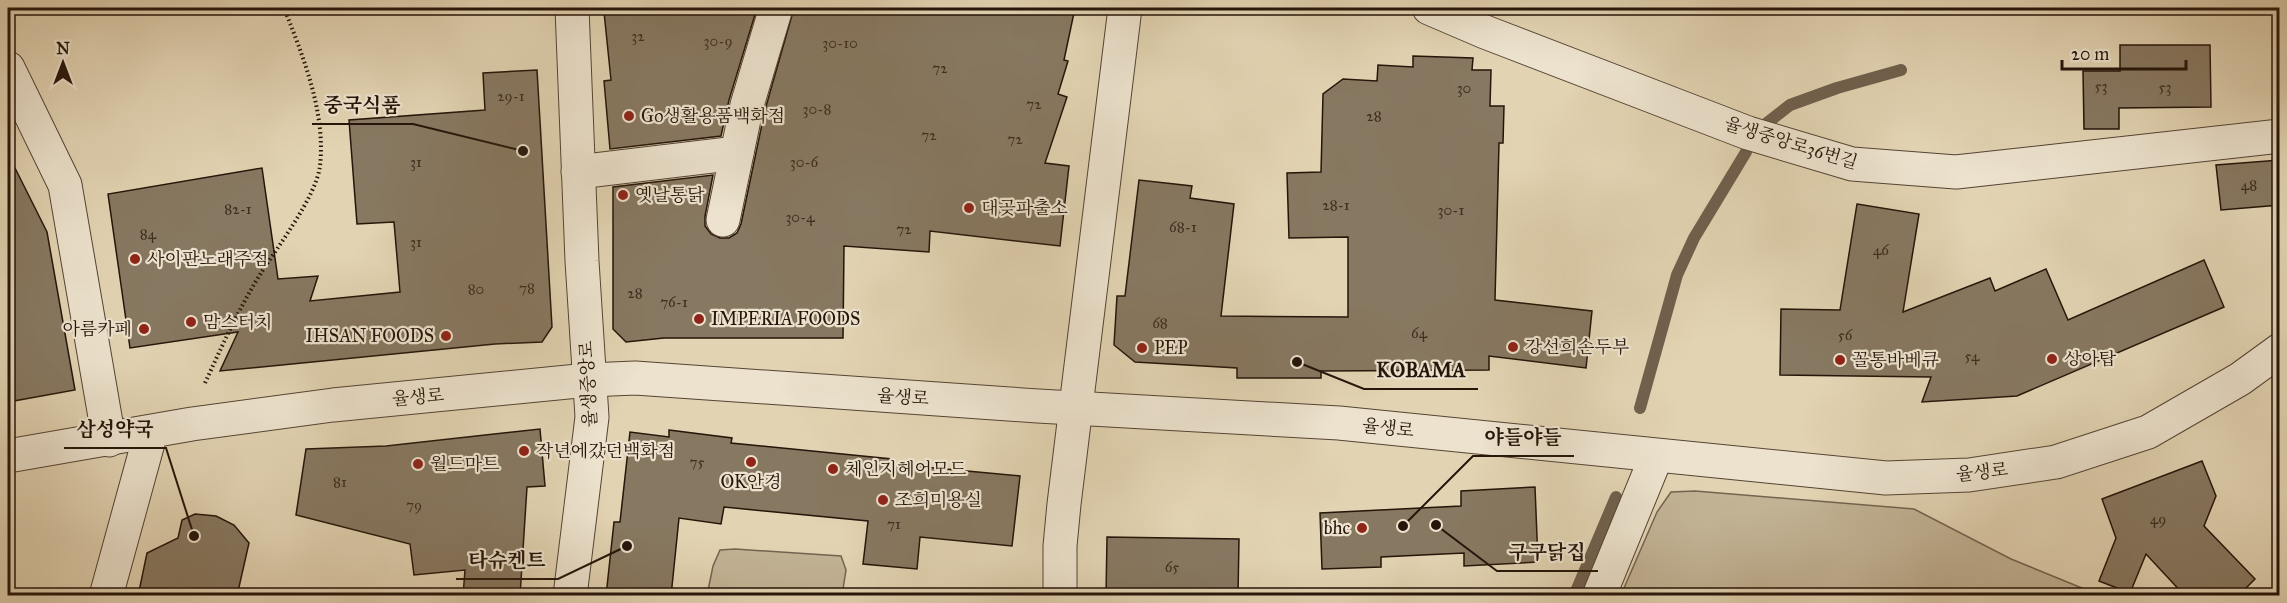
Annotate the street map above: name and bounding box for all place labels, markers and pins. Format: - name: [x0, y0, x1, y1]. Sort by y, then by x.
- callout: 중국식품: [312, 86, 413, 124]
- place label: Go생활용품백화점: [641, 105, 785, 127]
- marker: Go생활용품백화점: [622, 109, 636, 123]
- place label: 옛날통닭: [635, 184, 705, 206]
- marker: 옛날통닭: [616, 188, 630, 202]
- place label: 대곶파출소: [981, 197, 1068, 219]
- marker: 대곶파출소: [962, 201, 976, 215]
- place label: 사이판노래주점: [147, 248, 269, 270]
- marker: 사이판노래주점: [128, 252, 142, 266]
- place label: IMPERIA FOODS: [711, 308, 860, 330]
- place label: 맘스터치: [203, 311, 273, 333]
- marker: IMPERIA FOODS: [692, 312, 706, 326]
- marker: 맘스터치: [184, 315, 198, 329]
- place label: 아름카페: [62, 318, 132, 340]
- marker: 아름카페: [137, 322, 151, 336]
- place label: IHSAN FOODS: [306, 325, 434, 347]
- marker: IHSAN FOODS: [439, 329, 453, 343]
- place label: 강선희손두부: [1525, 336, 1629, 358]
- place label: PEP: [1154, 337, 1188, 359]
- marker: 강선희손두부: [1506, 340, 1520, 354]
- marker: PEP: [1135, 341, 1149, 355]
- place label: 상아탑: [2064, 348, 2117, 370]
- place label: 꼴통바베큐: [1852, 349, 1940, 371]
- callout: KOBAMA: [1364, 351, 1478, 389]
- marker: 상아탑: [2045, 352, 2059, 366]
- marker: 꼴통바베큐: [1833, 353, 1847, 367]
- callout: 삼성약국: [64, 410, 166, 448]
- callout: 야들야들: [1473, 418, 1574, 456]
- place label: 작년에갔던백화점: [536, 440, 675, 462]
- marker: 작년에갔던백화점: [517, 444, 531, 458]
- place label: 월드마트: [430, 453, 500, 475]
- marker: OK안경: [744, 455, 758, 469]
- marker: 월드마트: [411, 457, 425, 471]
- place label: 체인지헤어모드: [845, 458, 967, 480]
- marker: 체인지헤어모드: [826, 462, 840, 476]
- place label: OK안경: [720, 471, 782, 493]
- place label: 조희미용실: [895, 489, 982, 511]
- marker: 조희미용실: [876, 493, 890, 507]
- place label: bhc: [1324, 517, 1350, 539]
- marker: bhc: [1355, 521, 1369, 535]
- callout: 구구닭집: [1497, 533, 1598, 571]
- callout: 타슈켄트: [456, 541, 558, 579]

